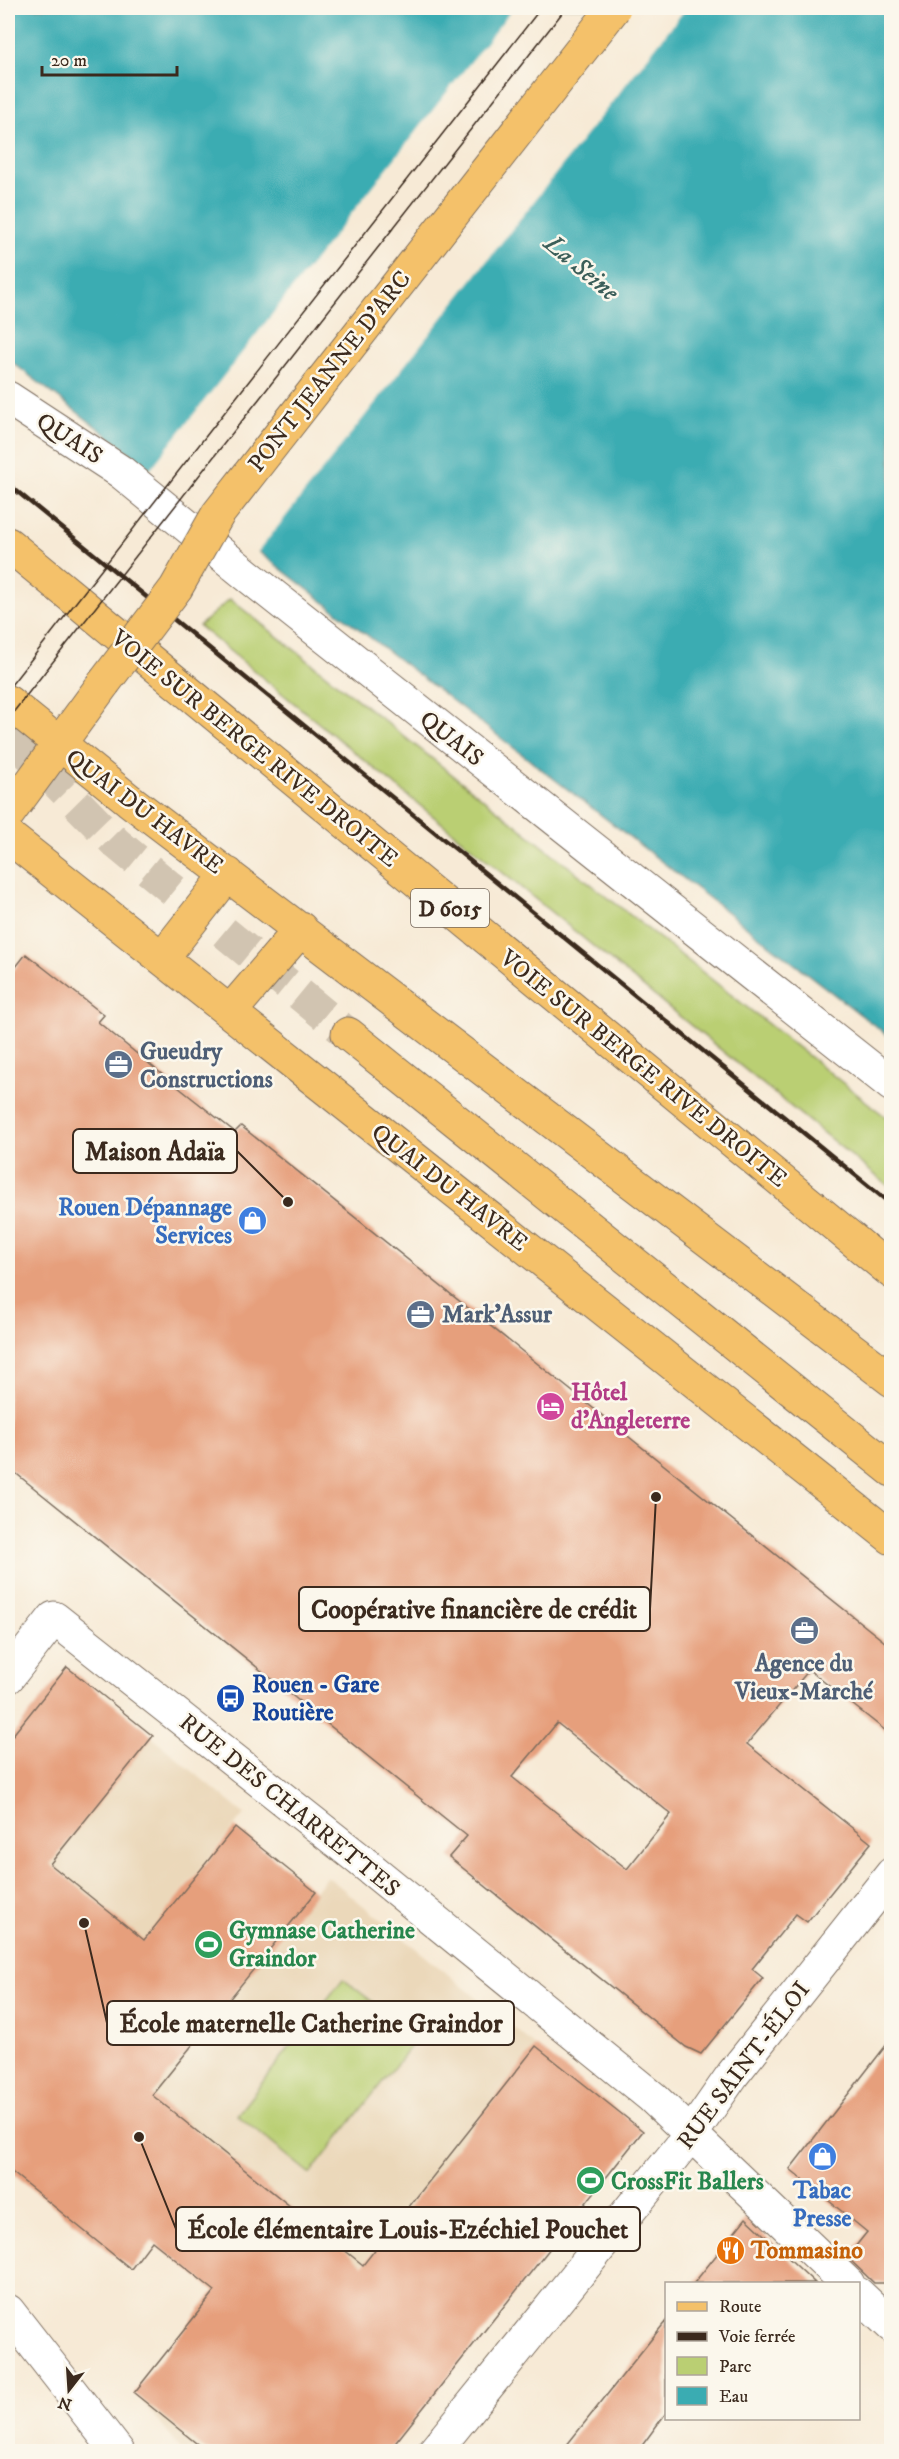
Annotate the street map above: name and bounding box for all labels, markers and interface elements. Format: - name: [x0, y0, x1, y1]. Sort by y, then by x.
- scale bar: [42, 39, 177, 77]
- text: 20 m: [51, 50, 87, 72]
- water label: La Seine: [535, 226, 626, 310]
- street label: PONT JEANNE D'ARC: [242, 265, 418, 478]
- street label: QUAIS: [31, 406, 108, 471]
- street label: VOIE SUR BERGE RIVE DROITE: [104, 623, 404, 874]
- street label: QUAIS: [413, 704, 490, 773]
- street label: QUAI DU HAVRE: [59, 743, 229, 881]
- road number: D 6015: [411, 889, 489, 927]
- street label: VOIE SUR BERGE RIVE DROITE: [493, 943, 793, 1194]
- place label: Gueudry Constructions: [140, 1037, 273, 1095]
- office icon: Gueudry Constructions: [103, 1049, 135, 1081]
- street label: QUAI DU HAVRE: [365, 1117, 534, 1258]
- callout: Maison Adaïa: [73, 1129, 237, 1173]
- text: Maison Adaïa: [85, 1136, 226, 1169]
- place label: Rouen Dépannage Services: [58, 1193, 232, 1251]
- shop icon: Rouen Dépannage Services: [237, 1205, 269, 1237]
- office icon: Mark’Assur: [405, 1298, 437, 1330]
- place label: Mark’Assur: [442, 1300, 553, 1330]
- place label: Hôtel d'Angleterre: [571, 1378, 690, 1436]
- hotel icon: Hôtel d'Angleterre: [534, 1390, 566, 1422]
- callout: Coopérative financière de crédit: [299, 1587, 650, 1631]
- text: Coopérative financière de crédit: [311, 1594, 638, 1627]
- office icon: Agence du Vieux-Marché: [788, 1614, 820, 1646]
- place label: Agence du Vieux-Marché: [734, 1649, 874, 1707]
- place label: Rouen - Gare Routière: [252, 1670, 380, 1728]
- bus stop icon: Rouen - Gare Routière: [215, 1682, 247, 1714]
- street label: RUE DES CHARRETTES: [173, 1707, 406, 1904]
- place label: Gymnase Catherine Graindor: [229, 1916, 415, 1974]
- sports icon: Gymnase Catherine Graindor: [192, 1928, 224, 1960]
- street label: RUE SAINT-ÉLOI: [671, 1976, 817, 2156]
- callout: École maternelle Catherine Graindor: [107, 2001, 514, 2045]
- text: École maternelle Catherine Graindor: [119, 2007, 503, 2041]
- shop icon: Tabac Presse: [806, 2141, 838, 2173]
- sports icon: CrossFit Ballers: [574, 2165, 606, 2197]
- place label: CrossFit Ballers: [611, 2167, 764, 2197]
- place label: Tabac Presse: [792, 2176, 852, 2234]
- callout: École élémentaire Louis-Ezéchiel Pouchet: [176, 2207, 640, 2251]
- text: École élémentaire Louis-Ezéchiel Pouchet: [188, 2213, 629, 2247]
- restaurant icon: Tommasino: [714, 2234, 746, 2266]
- place label: Tommasino: [750, 2236, 863, 2266]
- legend: [665, 2282, 860, 2420]
- text: Route: [719, 2296, 762, 2318]
- text: Voie ferrée: [718, 2326, 796, 2348]
- text: Parc: [719, 2356, 752, 2378]
- north arrow: [39, 2360, 99, 2420]
- text: Eau: [719, 2386, 748, 2408]
- text: N: [56, 2392, 74, 2415]

